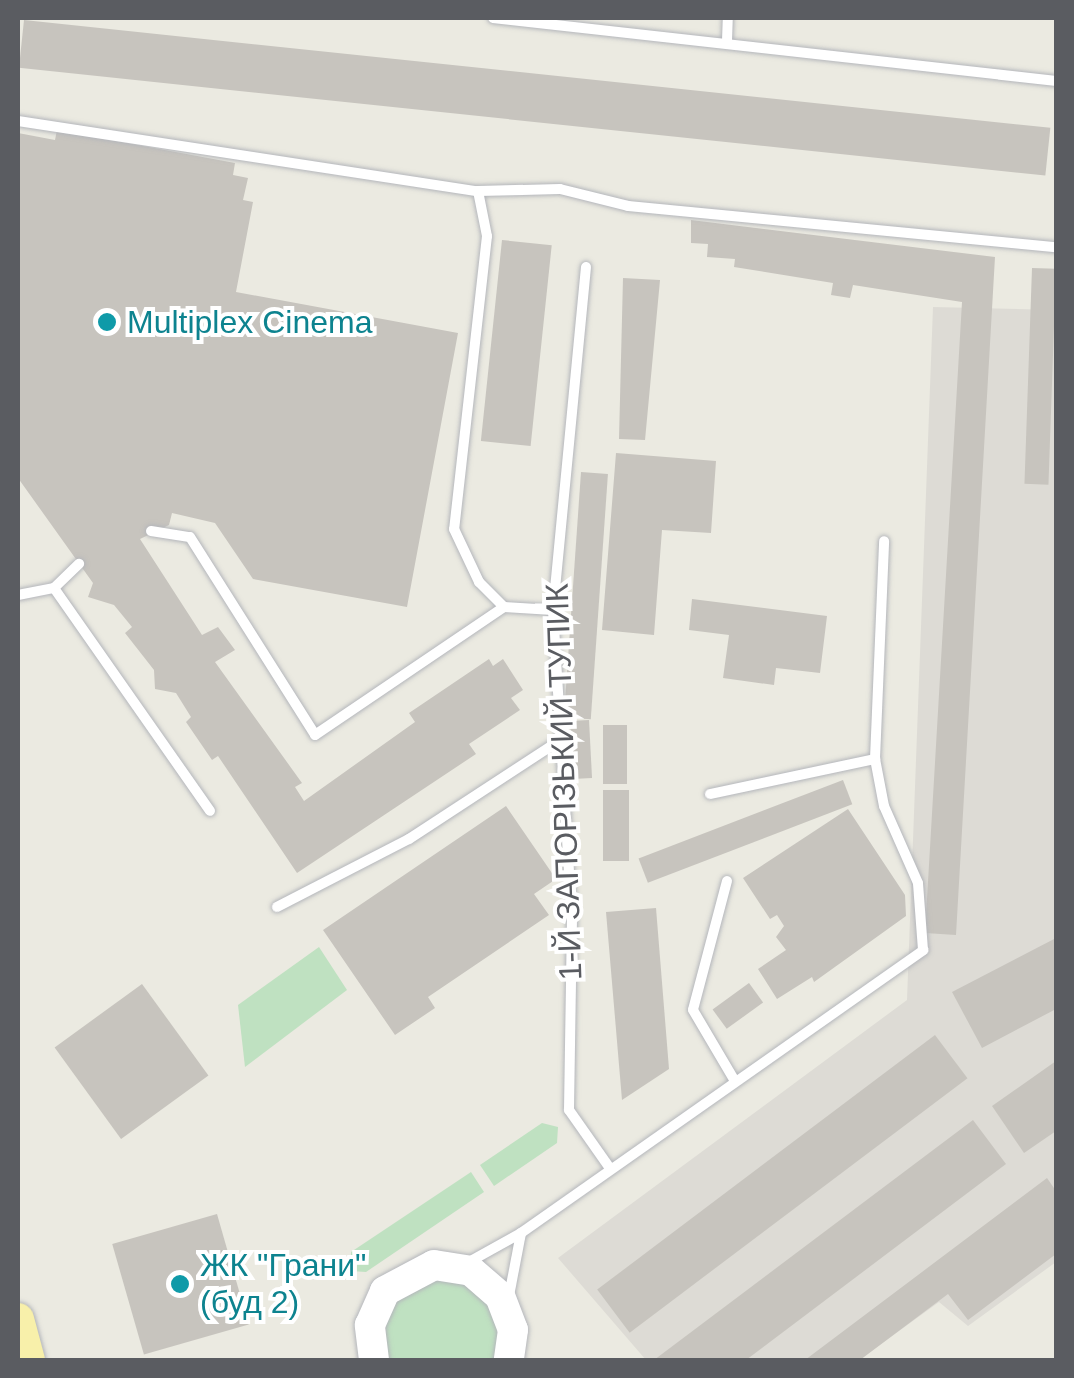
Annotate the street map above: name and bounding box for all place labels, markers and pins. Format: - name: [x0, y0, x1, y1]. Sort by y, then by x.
- place label: Multiplex Cinema: [127, 303, 372, 341]
- marker: Multiplex Cinema: [96, 311, 118, 333]
- place label: ЖК "Грани" (буд 2): [200, 1247, 366, 1322]
- marker: ЖК "Грани" (буд 2): [169, 1273, 191, 1295]

